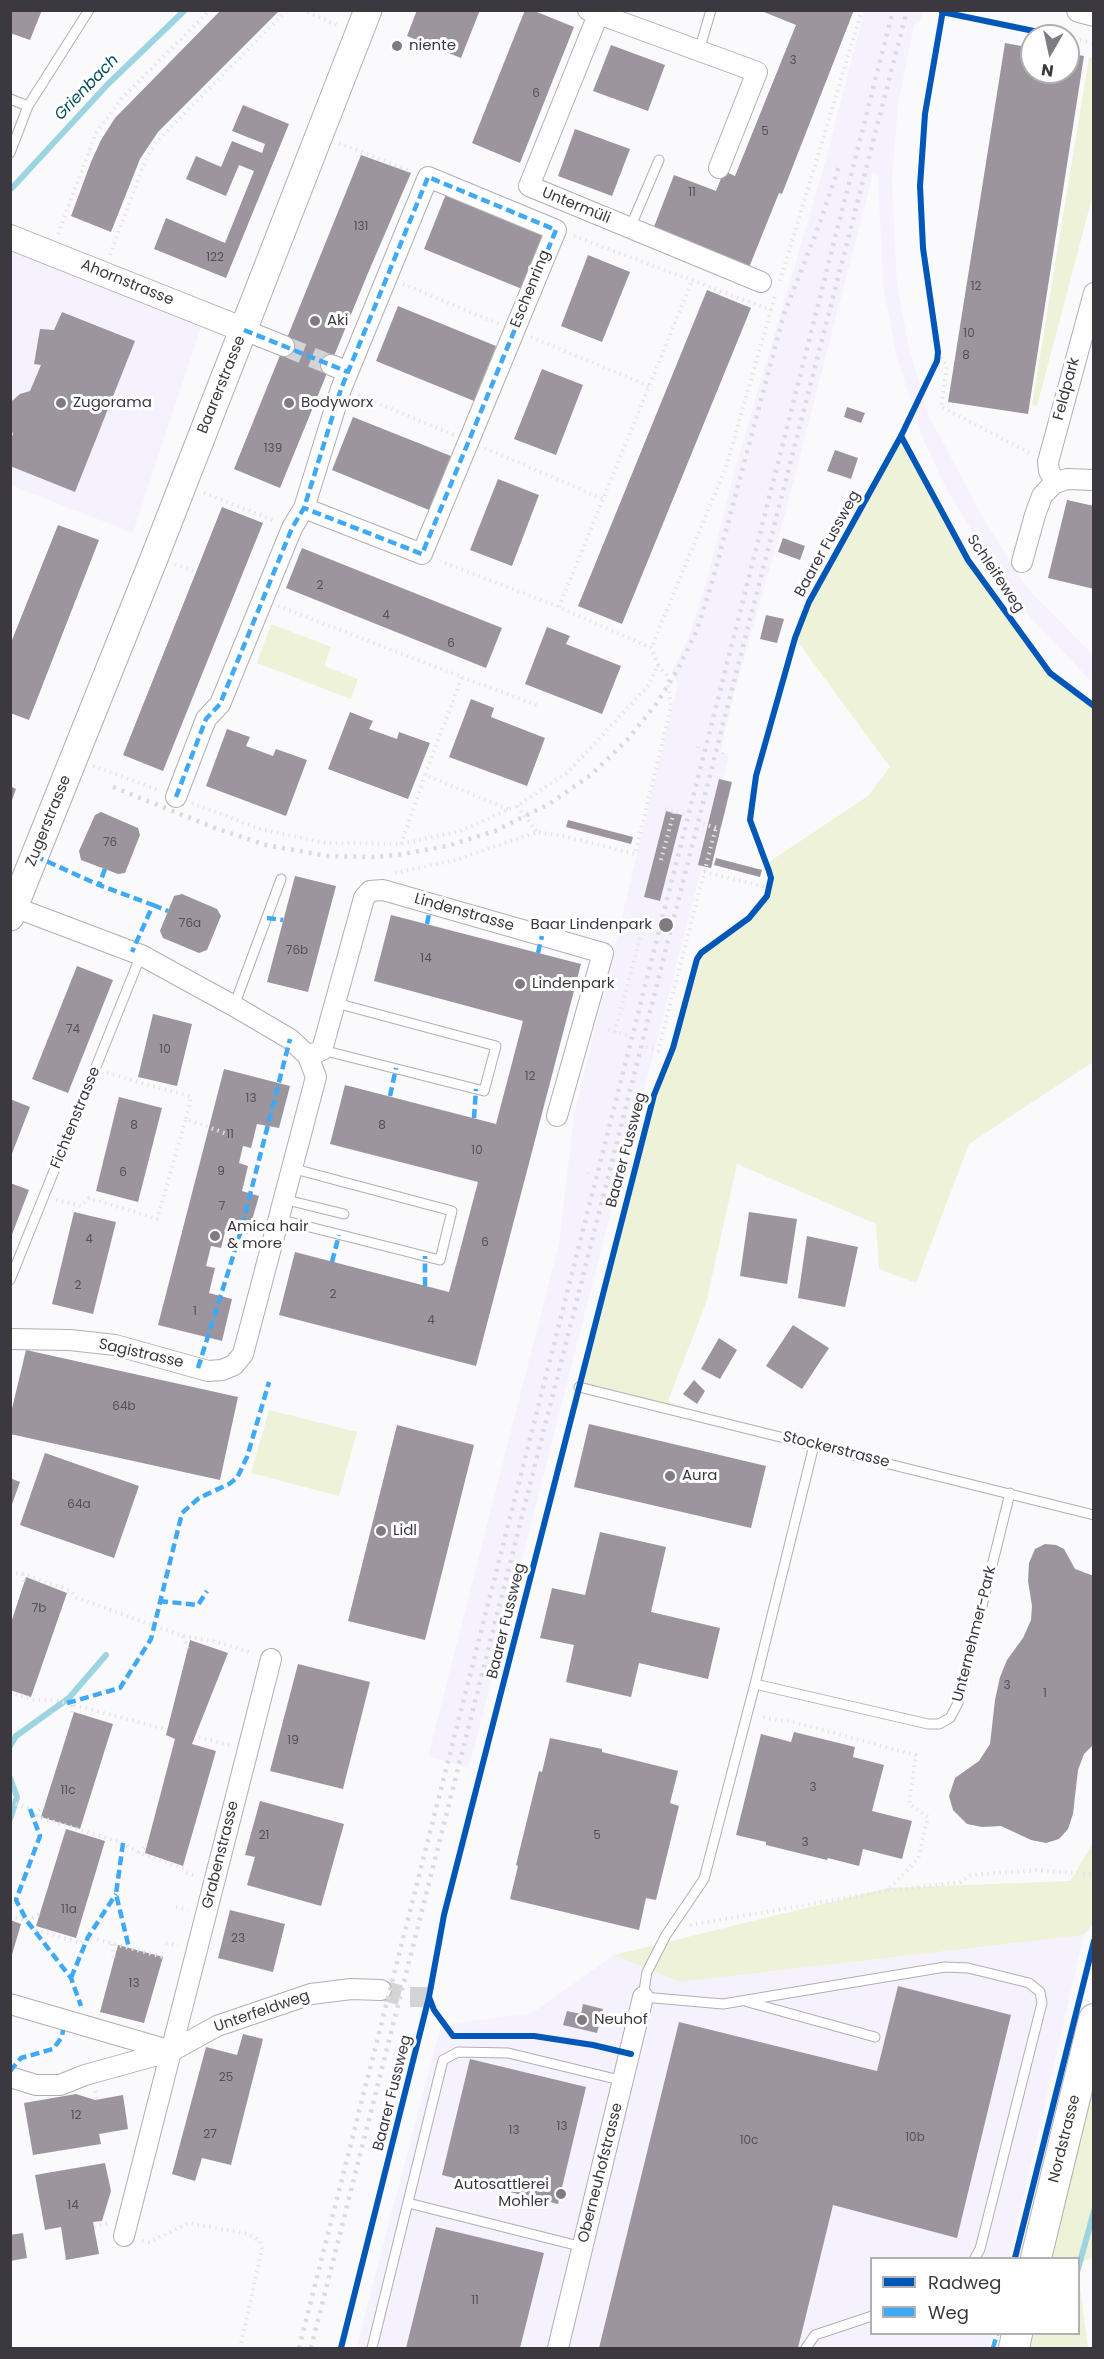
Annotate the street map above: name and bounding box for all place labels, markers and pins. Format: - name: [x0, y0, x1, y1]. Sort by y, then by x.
- place label: niente: [409, 37, 456, 55]
- marker: niente: [390, 39, 404, 53]
- place label: Aki: [327, 312, 349, 330]
- marker: Aki: [308, 314, 322, 328]
- place label: Zugorama: [73, 394, 152, 412]
- place label: Bodyworx: [301, 394, 373, 412]
- marker: Zugorama: [54, 396, 68, 410]
- marker: Bodyworx: [282, 396, 296, 410]
- place label: Baar Lindenpark: [531, 916, 652, 934]
- marker: Baar Lindenpark: [657, 916, 675, 934]
- place label: Lindenpark: [532, 975, 614, 993]
- marker: Lindenpark: [513, 977, 527, 991]
- place label: Amica hair & more: [227, 1218, 309, 1253]
- marker: Amica hair & more: [208, 1229, 222, 1243]
- place label: Aura: [682, 1467, 717, 1485]
- marker: Aura: [663, 1469, 677, 1483]
- place label: Lidl: [393, 1522, 417, 1540]
- marker: Lidl: [374, 1524, 388, 1538]
- place label: Neuhof: [594, 2011, 648, 2029]
- marker: Neuhof: [575, 2013, 589, 2027]
- place label: Autosattlerei Mohler: [454, 2176, 549, 2211]
- marker: Autosattlerei Mohler: [554, 2187, 568, 2201]

